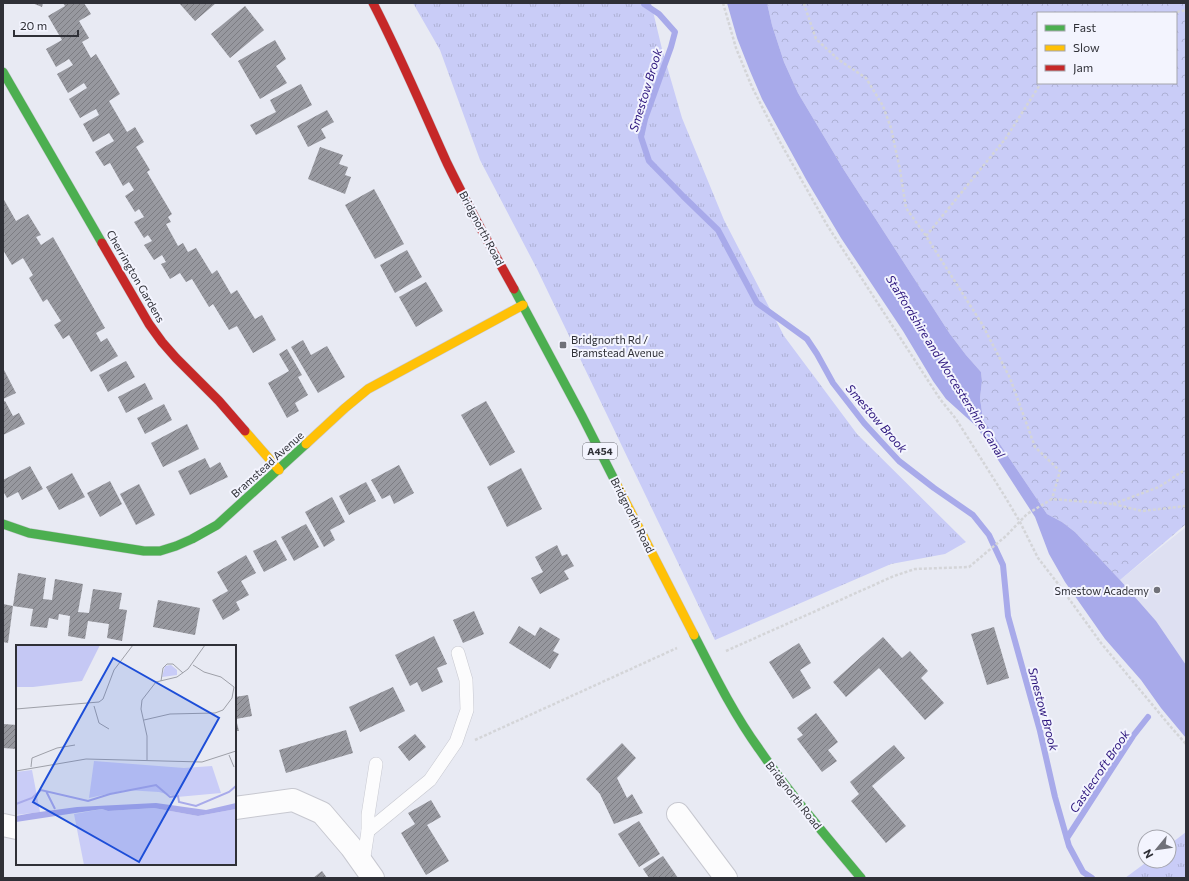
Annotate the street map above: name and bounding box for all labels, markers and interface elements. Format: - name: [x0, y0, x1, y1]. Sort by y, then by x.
- scale bar: [14, 12, 78, 38]
- legend: [1037, 12, 1177, 84]
- text: 20 m: [20, 18, 47, 32]
- text: Fast: [1073, 20, 1096, 34]
- text: Slow: [1073, 40, 1100, 54]
- water label: Smestow Brook: [626, 46, 664, 133]
- text: Jam: [1073, 60, 1093, 75]
- street label: Bridgnorth Road: [457, 189, 507, 267]
- street label: Cherrington Gardens: [104, 228, 168, 324]
- water label: Staffordshire and Worcestershire Canal: [884, 272, 1009, 461]
- place label: Bridgnorth Rd / Bramstead Avenue: [571, 333, 664, 359]
- marker: Bridgnorth Rd / Bramstead Avenue: [558, 340, 568, 350]
- water label: Smestow Brook: [844, 381, 911, 455]
- street label: Bramstead Avenue: [228, 428, 306, 500]
- road number: A454: [583, 443, 617, 459]
- street label: Bridgnorth Road: [608, 475, 658, 555]
- place label: Smestow Academy: [1055, 584, 1149, 597]
- marker: Smestow Academy: [1152, 585, 1162, 595]
- inset map: [16, 645, 236, 865]
- water label: Smestow Brook: [1026, 666, 1062, 753]
- water label: Castlecroft Brook: [1066, 726, 1132, 815]
- street label: Bridgnorth Road: [763, 758, 825, 832]
- north arrow: [1137, 829, 1177, 869]
- text: N: [1140, 847, 1156, 861]

